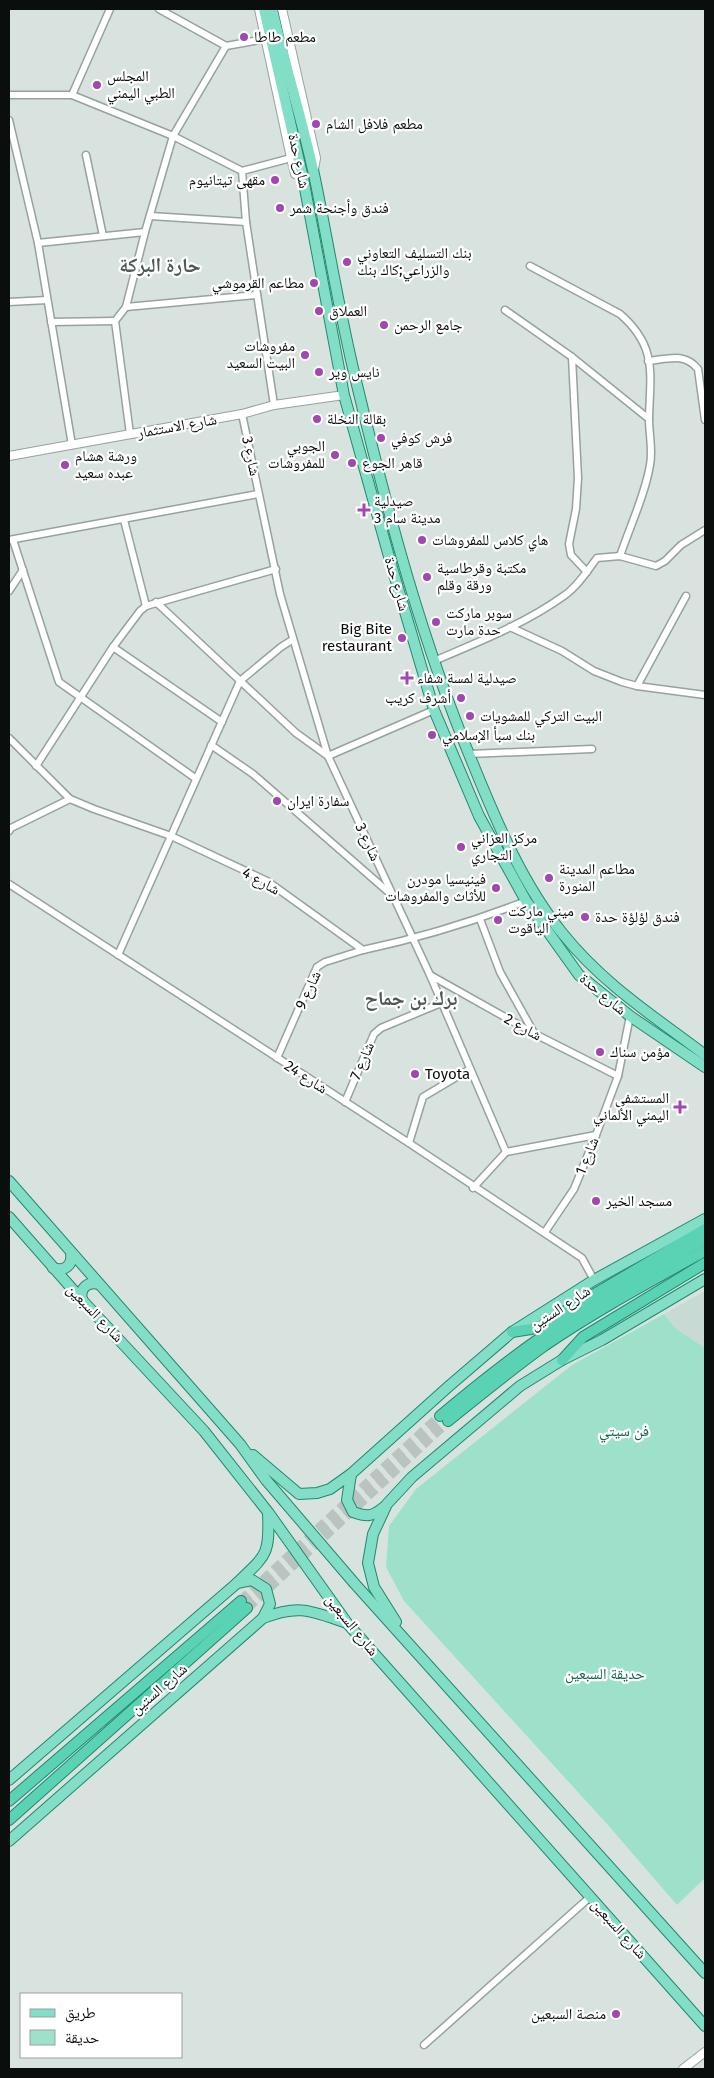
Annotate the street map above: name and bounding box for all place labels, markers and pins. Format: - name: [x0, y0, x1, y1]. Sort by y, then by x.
- place label: مطعم طاطا: [254, 28, 316, 47]
- marker: مطعم طاطا: [238, 31, 250, 43]
- place label: المجلس الطبي اليمني: [107, 67, 175, 105]
- marker: المجلس الطبي اليمني: [91, 79, 103, 91]
- place label: مطعم فلافل الشام: [326, 115, 423, 134]
- marker: مطعم فلافل الشام: [310, 118, 322, 130]
- place label: مقهى تيتانيوم: [189, 171, 265, 190]
- marker: مقهى تيتانيوم: [269, 174, 281, 186]
- place label: فندق وأجنحة شمر: [289, 199, 389, 218]
- marker: فندق وأجنحة شمر: [274, 202, 286, 214]
- place label: بنك التسليف التعاوني والزراعي;كاك بنك: [357, 244, 472, 282]
- marker: بنك التسليف التعاوني والزراعي;كاك بنك: [341, 256, 353, 268]
- place label: مطاعم القرموشي: [212, 274, 304, 295]
- marker: مطاعم القرموشي: [308, 277, 320, 289]
- place label: العملاق: [329, 302, 367, 321]
- marker: العملاق: [313, 305, 325, 317]
- place label: جامع الرحمن: [394, 316, 463, 335]
- marker: جامع الرحمن: [378, 319, 390, 331]
- place label: مفروشات البيت السعيد: [227, 337, 295, 372]
- marker: مفروشات البيت السعيد: [299, 349, 311, 361]
- place label: نايس وير: [328, 363, 380, 382]
- marker: نايس وير: [313, 366, 325, 378]
- place label: بقالة النخلة: [327, 410, 386, 428]
- marker: بقالة النخلة: [311, 413, 323, 425]
- place label: فرش كوفي: [391, 429, 452, 450]
- marker: فرش كوفي: [375, 432, 387, 444]
- place label: الجوبي للمفروشات: [268, 437, 325, 472]
- place label: ورشة هشام عبده سعيد: [75, 447, 137, 482]
- marker: الجوبي للمفروشات: [329, 449, 341, 461]
- place label: قاهر الجوع: [362, 454, 423, 473]
- marker: قاهر الجوع: [346, 457, 358, 469]
- marker: ورشة هشام عبده سعيد: [59, 459, 71, 471]
- place label: صيدلية مدينة سام 3: [374, 492, 441, 528]
- marker: صيدلية مدينة سام 3: [358, 504, 370, 516]
- place label: هاي كلاس للمفروشات: [432, 531, 548, 552]
- marker: هاي كلاس للمفروشات: [416, 534, 428, 546]
- place label: مكتبة وقرطاسية ورقة وقلم: [437, 559, 527, 595]
- marker: مكتبة وقرطاسية ورقة وقلم: [421, 571, 433, 583]
- place label: سوبر ماركت حدة مارت: [446, 604, 512, 639]
- marker: سوبر ماركت حدة مارت: [430, 616, 442, 628]
- place label: Big Bite restaurant: [322, 620, 393, 655]
- marker: Big Bite restaurant: [396, 632, 408, 644]
- place label: صيدلية لمسة شفاء: [417, 669, 517, 687]
- marker: صيدلية لمسة شفاء: [401, 672, 413, 684]
- place label: أشرف كريب: [385, 689, 451, 707]
- marker: أشرف كريب: [455, 692, 467, 704]
- place label: البيت التركي للمشويات: [480, 707, 602, 728]
- marker: البيت التركي للمشويات: [464, 710, 476, 722]
- place label: بنك سبأ الإسلامي: [442, 726, 535, 747]
- marker: بنك سبأ الإسلامي: [426, 729, 438, 741]
- place label: سفارة ايران: [287, 792, 350, 811]
- marker: سفارة ايران: [271, 795, 283, 807]
- place label: مركز العزاني التجاري: [471, 829, 537, 867]
- marker: مركز العزاني التجاري: [455, 841, 467, 853]
- place label: مطاعم المدينة المنورة: [559, 860, 635, 895]
- place label: فينيسيا مودرن للأثاث والمفروشات: [385, 870, 486, 905]
- marker: مطاعم المدينة المنورة: [543, 872, 555, 884]
- marker: فينيسيا مودرن للأثاث والمفروشات: [490, 882, 502, 894]
- place label: ميني ماركت الياقوت: [508, 902, 574, 937]
- place label: فندق لؤلؤة حدة: [595, 908, 680, 927]
- marker: فندق لؤلؤة حدة: [579, 911, 591, 923]
- marker: ميني ماركت الياقوت: [492, 914, 504, 926]
- place label: مؤمن سناك: [610, 1043, 670, 1062]
- marker: مؤمن سناك: [594, 1046, 606, 1058]
- place label: Toyota: [425, 1065, 470, 1083]
- marker: Toyota: [409, 1068, 421, 1080]
- place label: المستشفى اليمني الألماني: [593, 1089, 669, 1127]
- marker: المستشفى اليمني الألماني: [673, 1100, 687, 1114]
- place label: مسجد الخير: [605, 1192, 672, 1210]
- marker: مسجد الخير: [590, 1195, 602, 1207]
- place label: منصة السبعين: [531, 2005, 606, 2024]
- marker: منصة السبعين: [610, 2008, 622, 2020]

